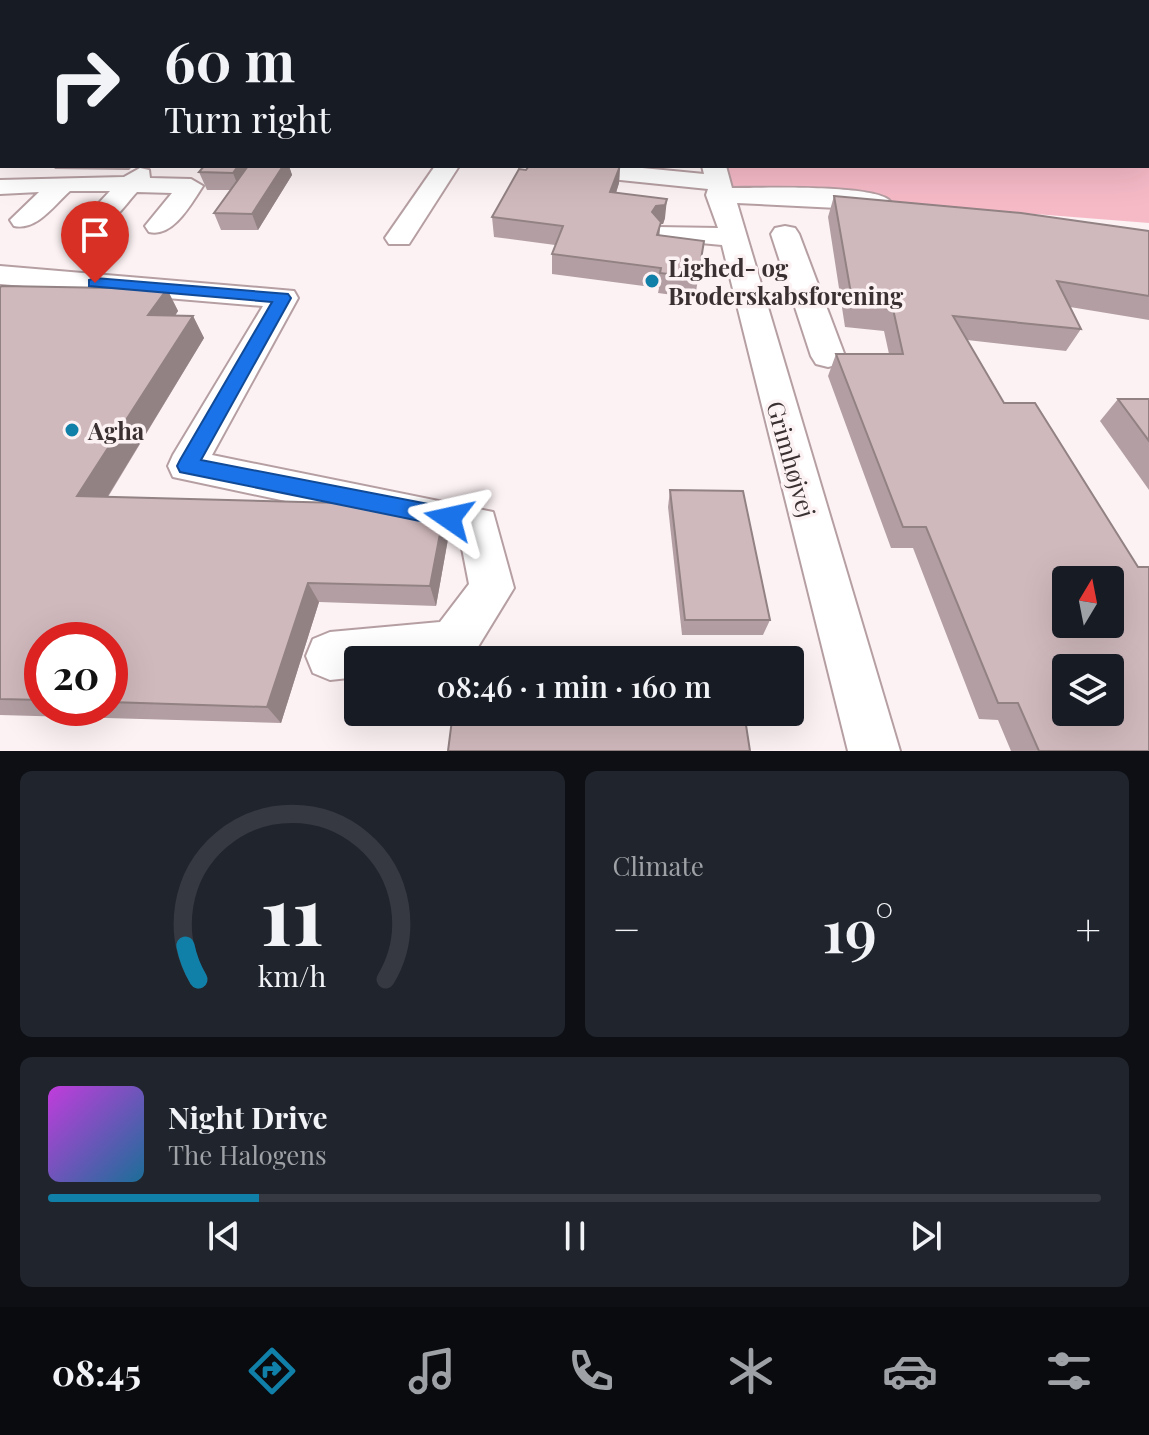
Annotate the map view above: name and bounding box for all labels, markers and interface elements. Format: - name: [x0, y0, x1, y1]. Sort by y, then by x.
- text: 60 m: [164, 22, 295, 97]
- icon: right: [32, 32, 136, 136]
- text: Turn right: [164, 94, 331, 142]
- pin: [61, 201, 129, 283]
- icon: arrive: [73, 213, 117, 257]
- place label: Lighed- og Broderskabsforening: [668, 251, 904, 311]
- marker: Lighed- og Broderskabsforening: [643, 272, 661, 290]
- street label: Grimhøjvej: [760, 397, 824, 521]
- place label: Agha: [87, 414, 145, 446]
- marker: Agha: [63, 421, 81, 439]
- position arrow: [407, 476, 491, 560]
- north arrow: [1052, 566, 1124, 638]
- map controls: [1052, 566, 1124, 726]
- speed limit sign: 20: [24, 622, 128, 726]
- button: layers: [1052, 654, 1124, 726]
- text: 08:46 · 1 min · 160 m: [437, 666, 711, 706]
- text: Climate: [613, 848, 704, 883]
- text: 11: [260, 856, 324, 967]
- text: 19°: [822, 888, 894, 968]
- text: −: [613, 898, 641, 957]
- text: +: [1075, 898, 1101, 957]
- text: km/h: [258, 956, 327, 994]
- text: Night Drive: [168, 1097, 328, 1137]
- text: The Halogens: [168, 1137, 327, 1172]
- icon: previous: [202, 1214, 246, 1258]
- icon: pause: [553, 1214, 597, 1258]
- icon: next: [904, 1214, 948, 1258]
- icon: directions: [244, 1343, 300, 1399]
- icon: music: [404, 1343, 460, 1399]
- icon: phone: [563, 1343, 619, 1399]
- icon: climate: [723, 1343, 779, 1399]
- icon: car: [882, 1343, 938, 1399]
- icon: filters: [1041, 1343, 1097, 1399]
- text: 08:45: [52, 1347, 141, 1395]

